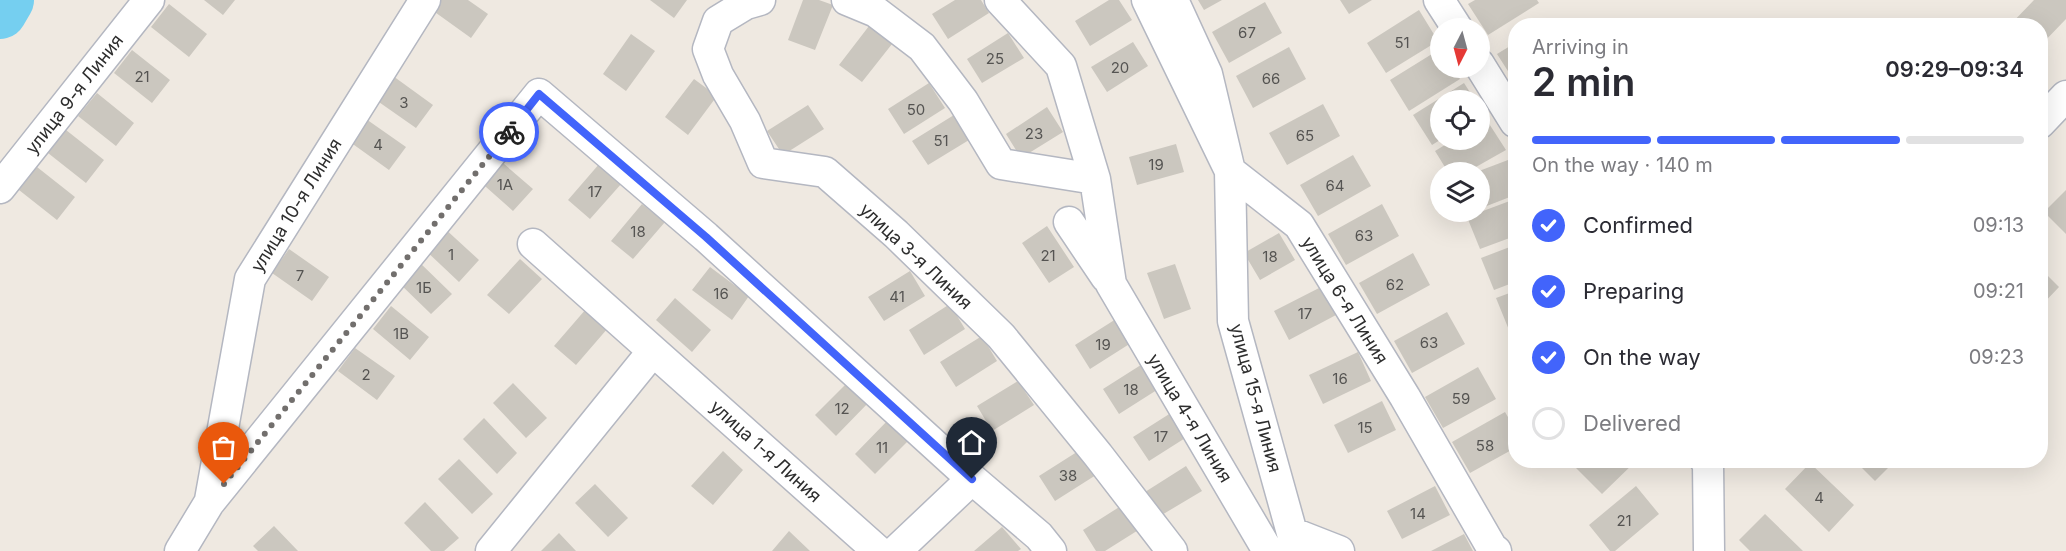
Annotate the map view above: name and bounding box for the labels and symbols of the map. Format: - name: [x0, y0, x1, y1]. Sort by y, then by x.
- north arrow: [1430, 18, 1490, 78]
- house number: 67: [1238, 23, 1256, 42]
- street label: улица 9-я Линия: [21, 30, 127, 158]
- house number: 51: [1394, 33, 1410, 52]
- house number: 25: [986, 49, 1004, 68]
- house number: 20: [1111, 58, 1129, 77]
- house number: 21: [134, 67, 150, 86]
- house number: 66: [1262, 69, 1280, 88]
- house number: 3: [399, 93, 409, 112]
- house number: 50: [907, 100, 925, 119]
- courier: [479, 102, 539, 162]
- house number: 23: [1025, 124, 1043, 143]
- house number: 65: [1296, 126, 1314, 145]
- house number: 51: [933, 131, 949, 150]
- street label: улица 10-я Линия: [246, 134, 346, 276]
- house number: 4: [373, 135, 383, 154]
- house number: 19: [1148, 155, 1164, 174]
- house number: 1А: [497, 175, 513, 194]
- house number: 64: [1326, 176, 1345, 195]
- house number: 17: [588, 182, 602, 201]
- street label: улица 3-я Линия: [855, 199, 977, 313]
- house number: 18: [630, 222, 646, 241]
- house number: 63: [1355, 226, 1373, 245]
- street label: улица 6-я Линия: [1297, 232, 1393, 368]
- house number: 1: [448, 245, 454, 264]
- house number: 21: [1040, 246, 1056, 265]
- house number: 18: [1262, 247, 1278, 266]
- house number: 7: [296, 266, 304, 285]
- house number: 62: [1386, 275, 1404, 294]
- house number: 1Б: [416, 278, 432, 297]
- house number: 16: [713, 284, 729, 303]
- house number: 41: [889, 287, 905, 306]
- house number: 17: [1298, 304, 1312, 323]
- street label: улица 15-я Линия: [1226, 321, 1286, 475]
- house number: 1В: [393, 324, 409, 343]
- house number: 63: [1420, 333, 1438, 352]
- house number: 19: [1095, 335, 1111, 354]
- street label: улица 4-я Линия: [1143, 350, 1237, 486]
- house number: 2: [361, 365, 371, 384]
- house number: 16: [1332, 369, 1348, 388]
- house number: 18: [1123, 380, 1139, 399]
- house number: 59: [1452, 389, 1470, 408]
- street label: улица 1-я Линия: [706, 396, 826, 506]
- house number: 12: [834, 399, 850, 418]
- pin: [946, 417, 997, 479]
- house number: 15: [1357, 418, 1373, 437]
- pin: [198, 422, 249, 484]
- house number: 17: [1154, 427, 1168, 446]
- house number: 58: [1476, 436, 1494, 455]
- house number: 11: [876, 438, 888, 457]
- house number: 38: [1059, 466, 1077, 485]
- house number: 4: [1814, 488, 1824, 507]
- house number: 14: [1410, 504, 1426, 523]
- house number: 21: [1616, 511, 1632, 530]

